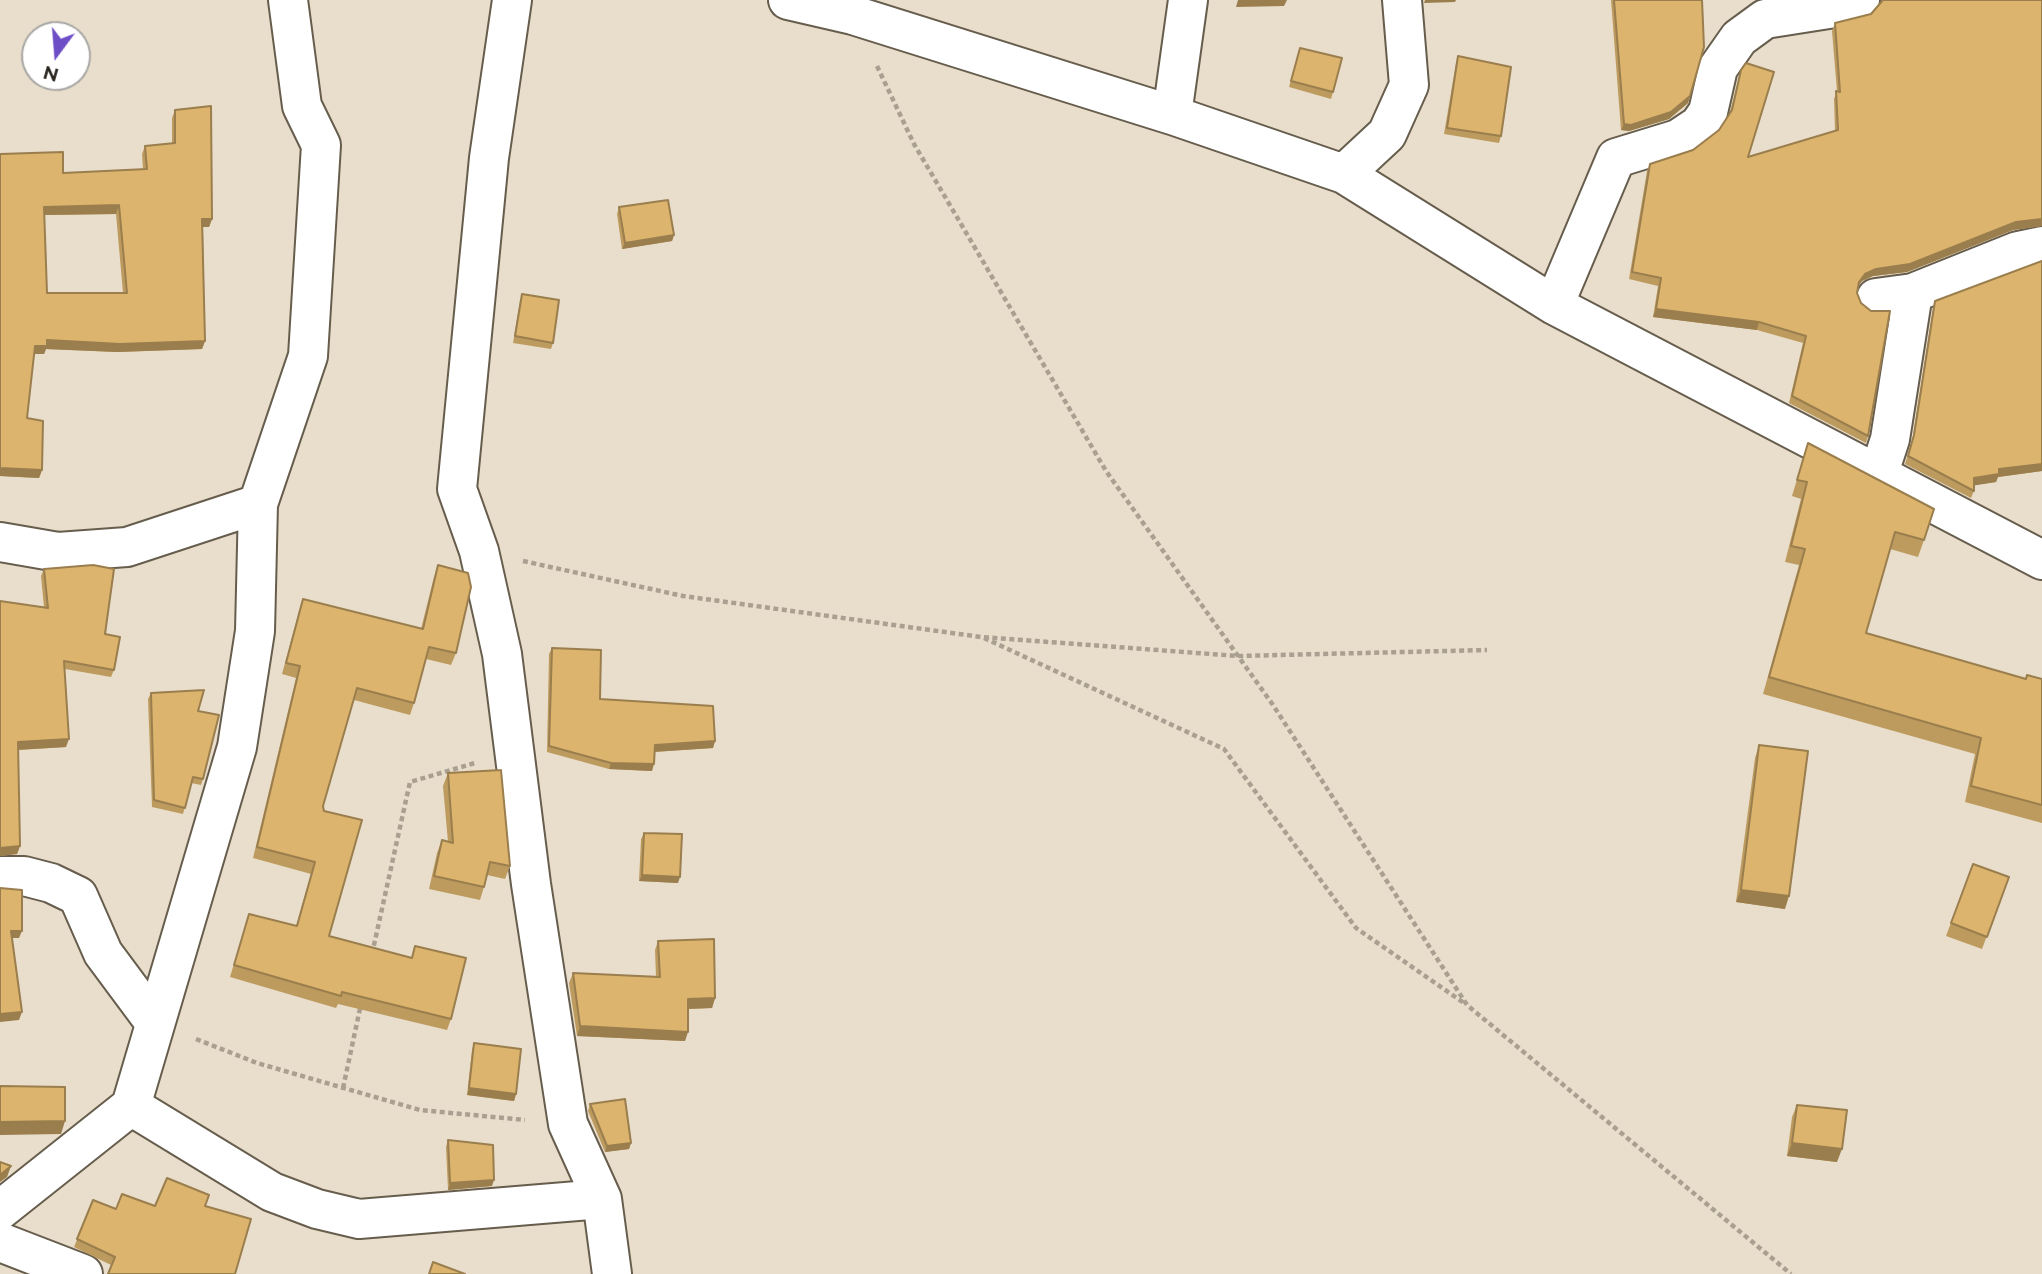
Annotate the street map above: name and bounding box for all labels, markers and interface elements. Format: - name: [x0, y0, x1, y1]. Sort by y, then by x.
- north arrow: [21, 21, 91, 91]
- text: N: [41, 62, 61, 87]

